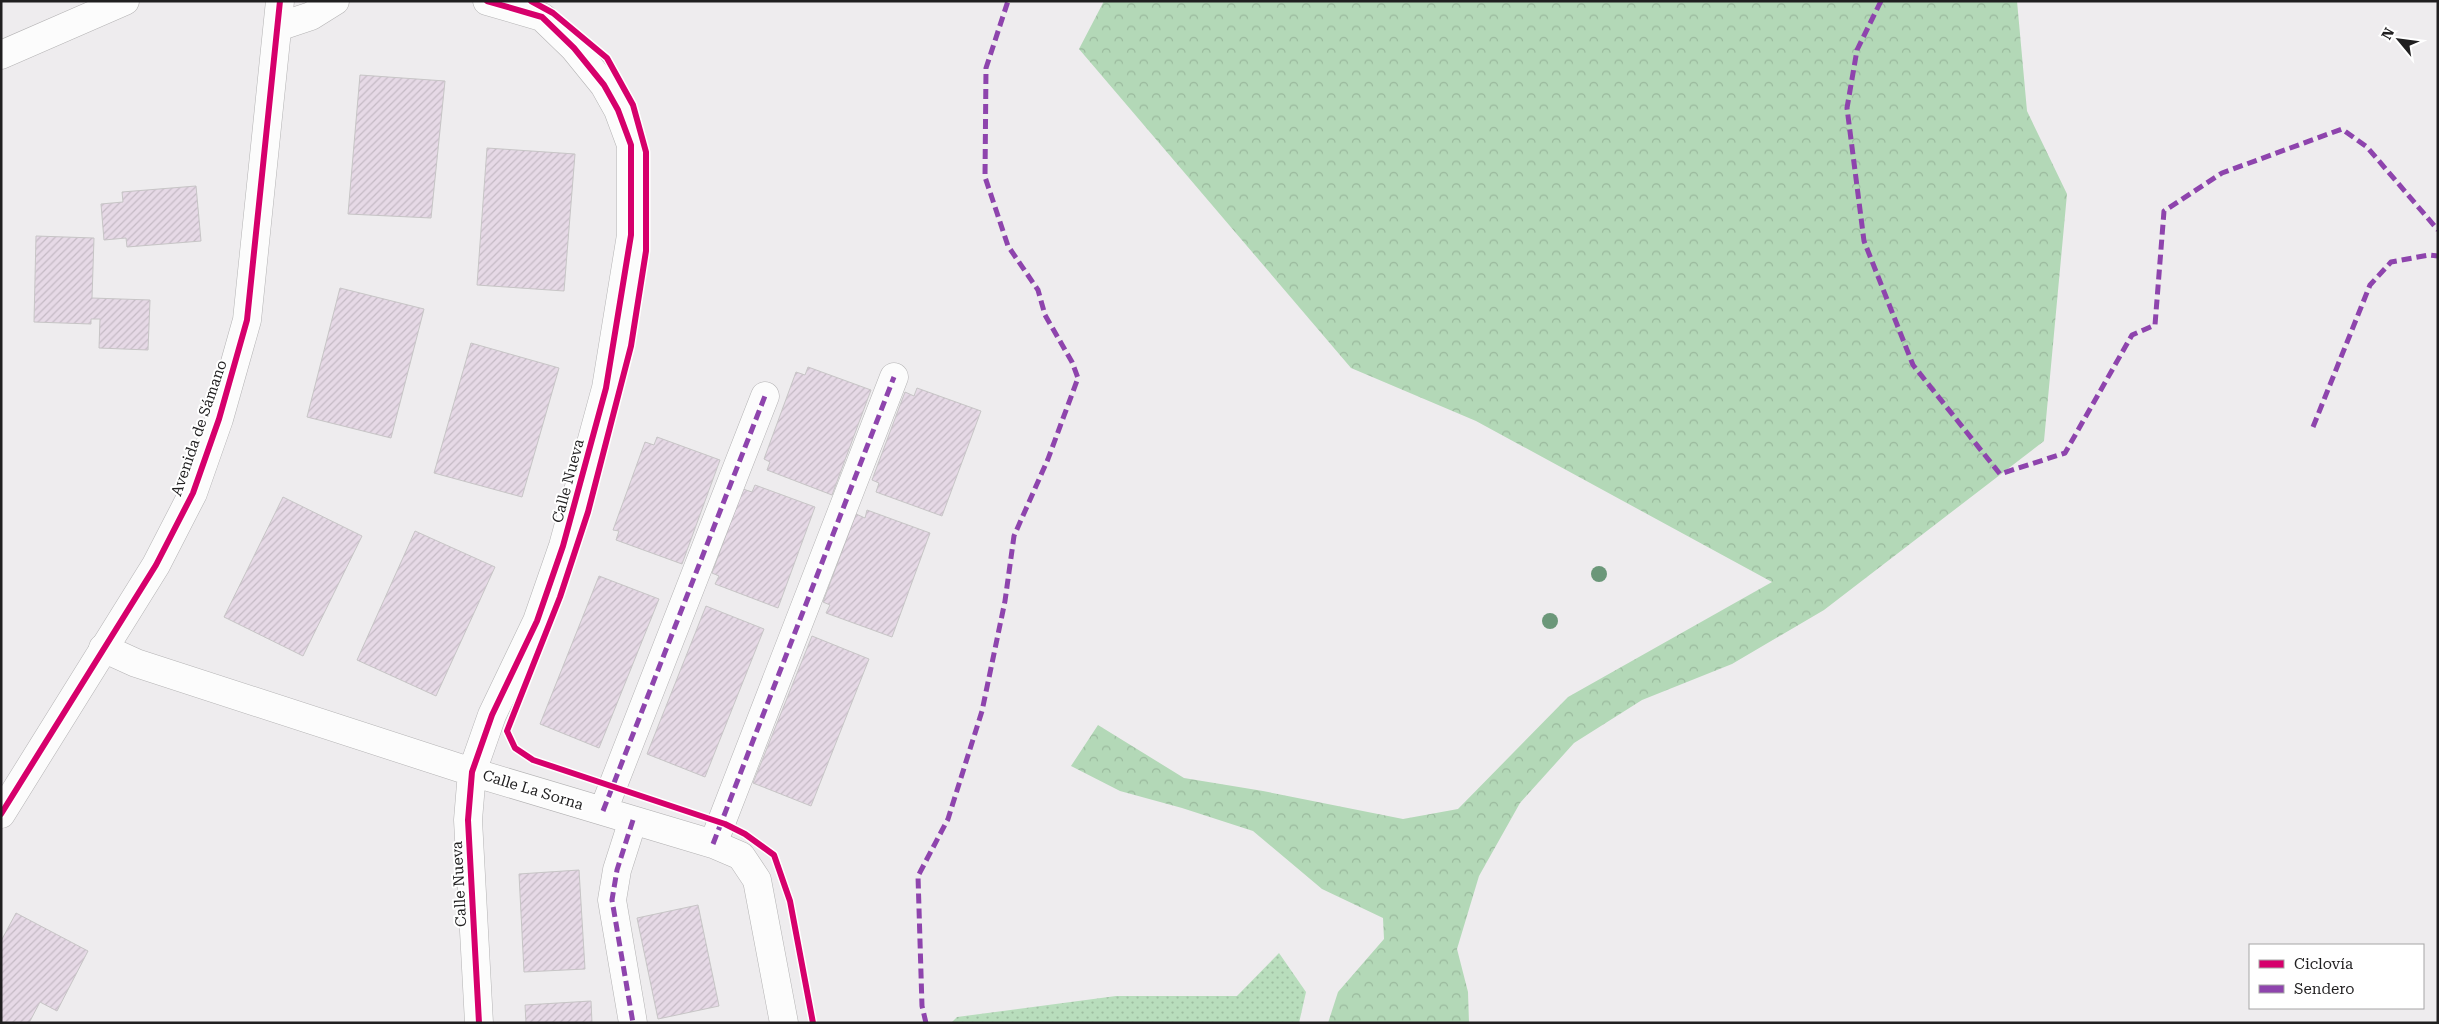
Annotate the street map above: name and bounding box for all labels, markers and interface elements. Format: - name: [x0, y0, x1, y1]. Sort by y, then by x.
- north arrow: [2374, 15, 2424, 65]
- text: N: [2378, 25, 2397, 42]
- street label: Avenida de Sámano: [167, 358, 231, 498]
- street label: Calle Nueva: [548, 437, 588, 525]
- street label: Calle La Sorna: [480, 766, 586, 814]
- street label: Calle Nueva: [448, 841, 470, 927]
- legend: [2249, 944, 2424, 1009]
- text: Ciclovía: [2294, 955, 2353, 973]
- text: Sendero: [2294, 980, 2355, 998]

